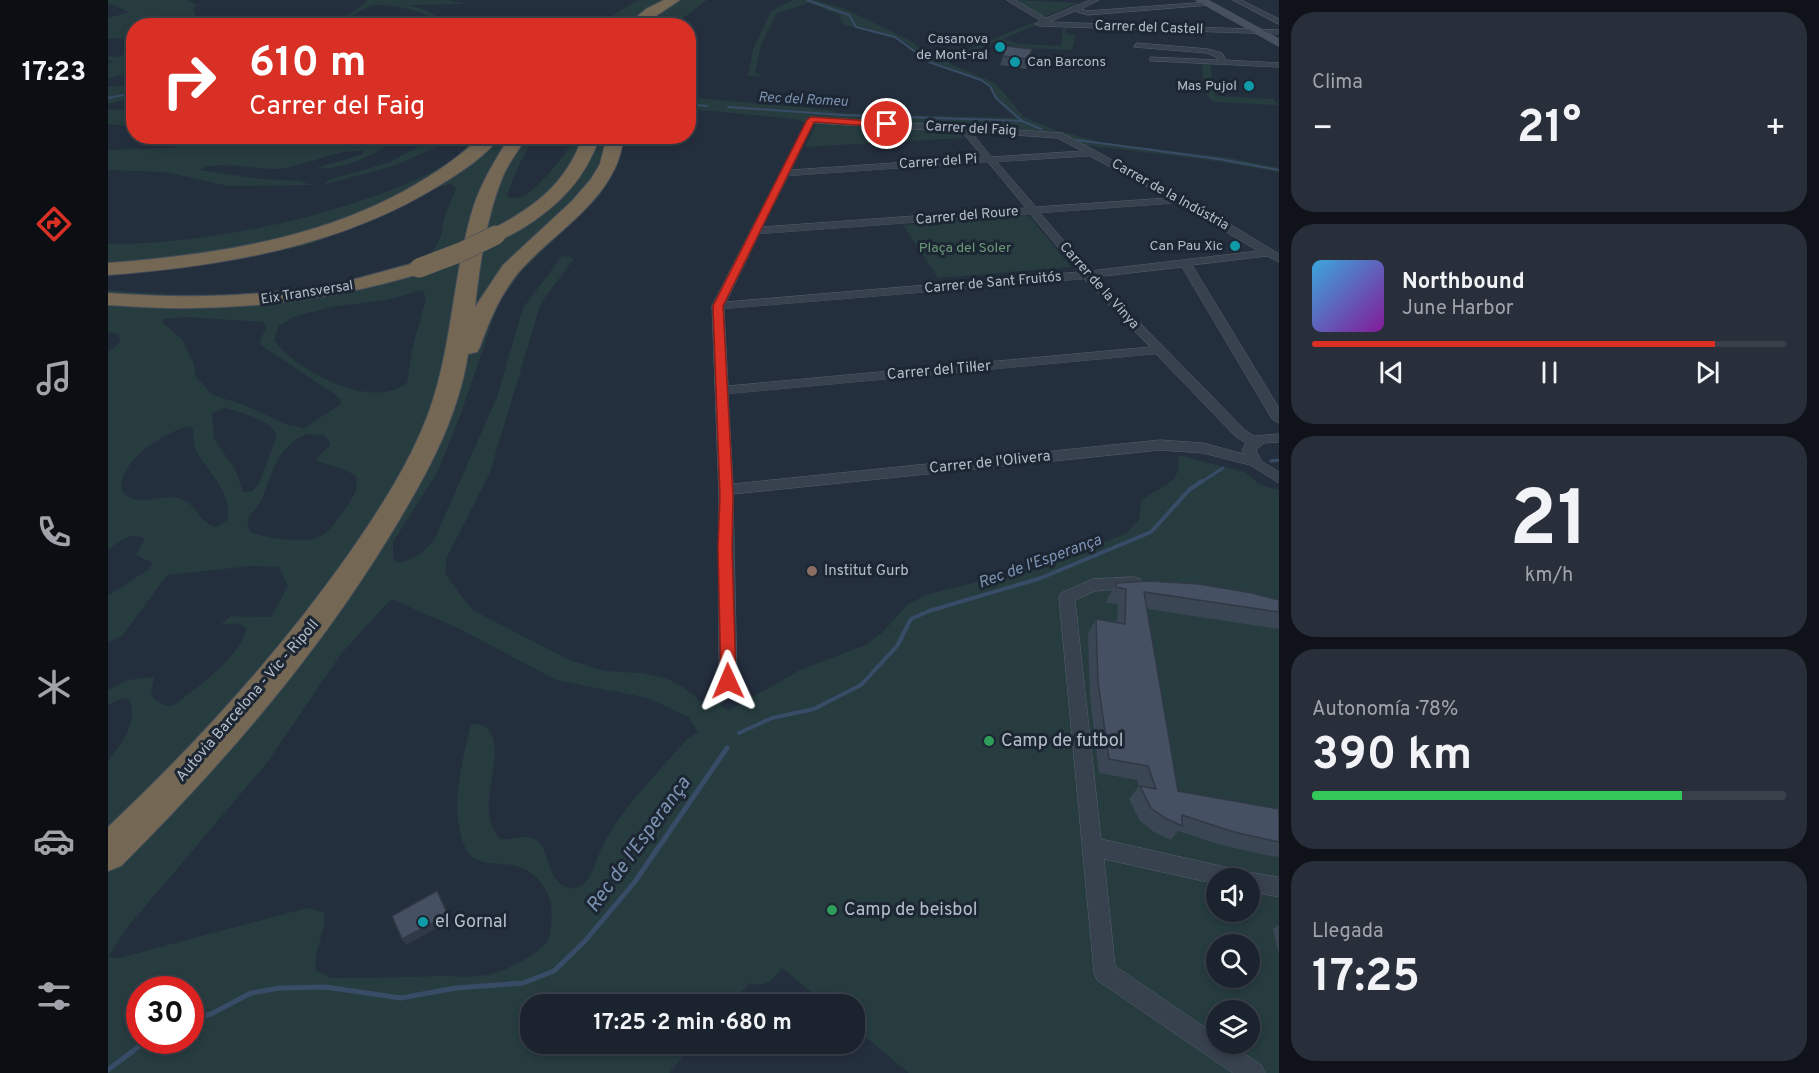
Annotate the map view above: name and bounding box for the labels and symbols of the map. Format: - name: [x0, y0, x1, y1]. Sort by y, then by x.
- street label: Carrer del Castell: [1094, 18, 1204, 38]
- place label: Casanova de Mont-ral: [916, 31, 988, 64]
- marker: Casanova de Mont-ral: [993, 40, 1007, 54]
- place label: Can Barcons: [1027, 54, 1106, 71]
- marker: Can Barcons: [1008, 55, 1022, 69]
- place label: Mas Pujol: [1177, 78, 1237, 95]
- marker: Mas Pujol: [1242, 79, 1256, 93]
- water label: Rec del Romeu: [758, 89, 849, 111]
- pin: [861, 98, 912, 149]
- street label: Carrer del Faig: [925, 118, 1017, 140]
- street label: Carrer del Pi: [898, 151, 978, 173]
- street label: Carrer de la Indústria: [1108, 156, 1232, 234]
- street label: Carrer del Roure: [915, 203, 1019, 229]
- place label: Can Pau Xic: [1149, 238, 1223, 255]
- street label: Carrer de la Vinya: [1056, 239, 1142, 333]
- marker: Can Pau Xic: [1228, 239, 1242, 253]
- park label: Plaça del Soler: [919, 240, 1012, 257]
- street label: Carrer de Sant Fruitós: [924, 269, 1062, 297]
- street label: Eix Transversal: [260, 277, 354, 309]
- street label: Carrer del Til·ler: [886, 357, 992, 385]
- street label: Carrer de l'Olivera: [928, 447, 1052, 479]
- water label: Rec de l'Esperança: [976, 530, 1105, 594]
- place label: Institut Gurb: [824, 562, 909, 581]
- marker: Institut Gurb: [805, 564, 819, 578]
- street label: Autovia Barcelona - Vic - Ripoll: [172, 616, 324, 786]
- position arrow: [696, 649, 760, 713]
- place label: Camp de futbol: [1001, 730, 1124, 753]
- marker: Camp de futbol: [982, 734, 996, 748]
- water label: Rec de l'Esperança: [581, 771, 698, 918]
- place label: Camp de beisbol: [844, 899, 978, 922]
- marker: Camp de beisbol: [825, 903, 839, 917]
- place label: el Gornal: [435, 911, 507, 934]
- marker: el Gornal: [416, 915, 430, 929]
- speed limit sign: 30: [126, 976, 204, 1054]

